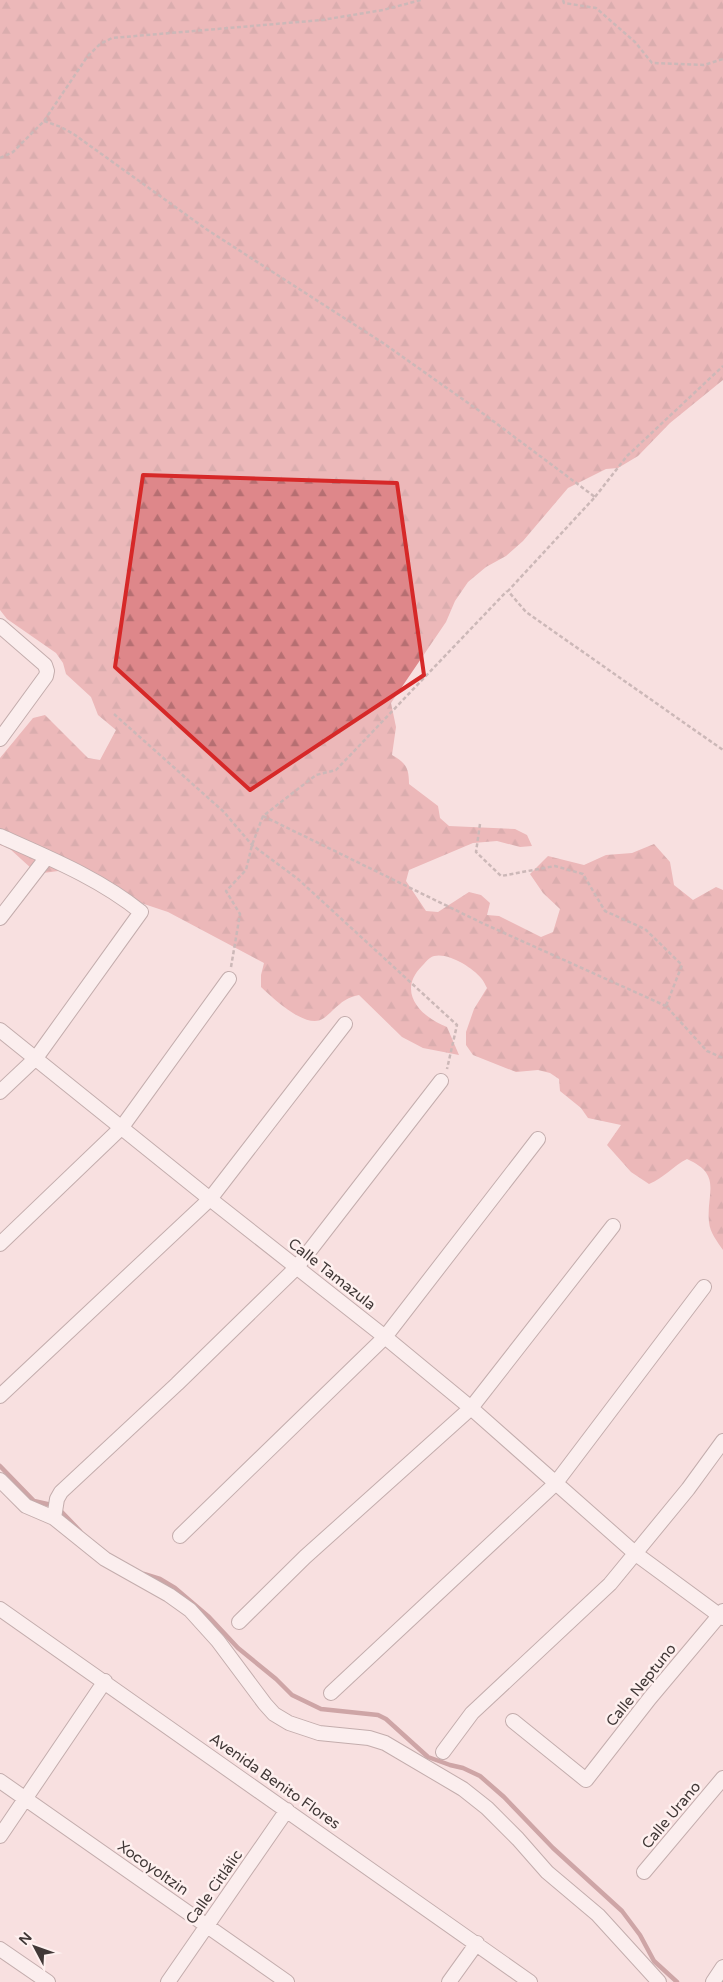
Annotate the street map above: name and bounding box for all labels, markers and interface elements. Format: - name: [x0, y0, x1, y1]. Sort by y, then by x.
- street label: Calle Tamazula: [285, 1234, 379, 1314]
- street label: Calle Neptuno: [602, 1640, 680, 1730]
- street label: Avenida Benito Flores: [206, 1729, 344, 1833]
- street label: Calle Urano: [638, 1778, 704, 1852]
- street label: Xocoyoltzin: [114, 1837, 192, 1899]
- street label: Calle Citlálic: [182, 1847, 246, 1927]
- north arrow: [10, 1922, 60, 1972]
- text: N: [15, 1929, 36, 1949]

